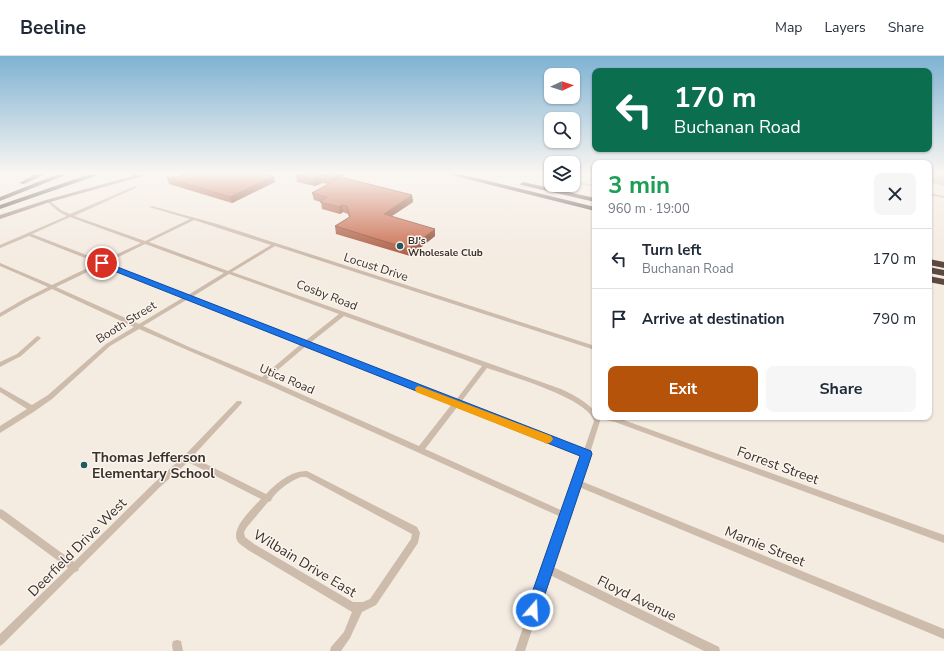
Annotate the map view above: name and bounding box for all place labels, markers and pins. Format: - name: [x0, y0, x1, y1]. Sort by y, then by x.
- place label: BJ's Wholesale Club: [408, 234, 483, 260]
- marker: BJ's Wholesale Club: [395, 241, 405, 251]
- pin: [85, 246, 119, 280]
- place label: Thomas Jefferson Elementary School: [92, 448, 215, 483]
- marker: Thomas Jefferson Elementary School: [79, 460, 89, 470]

